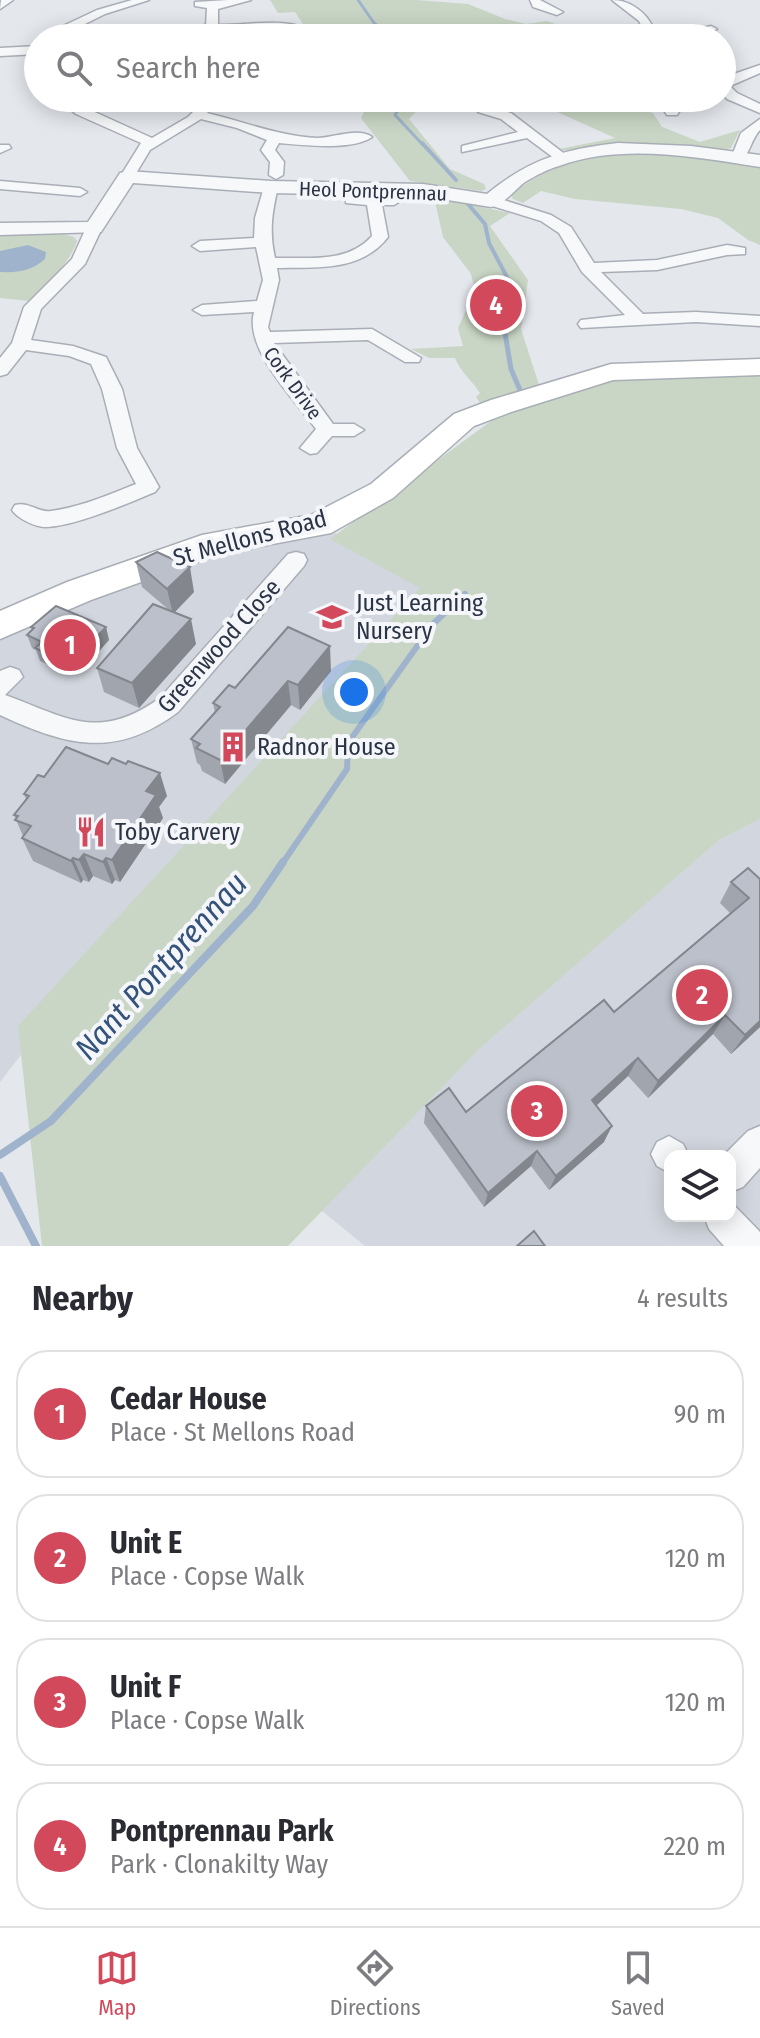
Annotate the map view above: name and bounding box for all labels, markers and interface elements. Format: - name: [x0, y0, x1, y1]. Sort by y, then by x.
- search box: [24, 24, 736, 112]
- icon: search: [52, 46, 96, 90]
- text: Search here: [116, 50, 261, 86]
- street label: Heol Pontprennau: [299, 176, 447, 206]
- pin: 4: [470, 275, 522, 335]
- street label: Cork Drive: [259, 342, 327, 424]
- street label: St Mellons Road: [170, 504, 330, 572]
- street label: Greenwood Close: [152, 573, 286, 719]
- place label: Just Learning Nursery: [356, 589, 484, 645]
- school or university icon: Just Learning Nursery: [315, 600, 349, 634]
- pin: 1: [44, 615, 96, 675]
- your location: [334, 672, 374, 712]
- building icon: Radnor House: [216, 730, 250, 764]
- place label: Radnor House: [257, 733, 396, 761]
- restaurant icon: Toby Carvery: [74, 815, 108, 849]
- place label: Toby Carvery: [115, 818, 240, 846]
- water label: Nant Pontprennau: [67, 865, 255, 1067]
- pin: 2: [676, 965, 728, 1025]
- pin: 3: [511, 1081, 563, 1141]
- map controls: [664, 1150, 736, 1222]
- button: layers: [664, 1150, 736, 1222]
- text: Nearby: [32, 1278, 133, 1319]
- text: 4 results: [637, 1283, 728, 1314]
- text: Cedar House: [110, 1381, 267, 1417]
- text: 1: [55, 1399, 66, 1430]
- text: 90 m: [674, 1399, 726, 1430]
- text: Place · St Mellons Road: [110, 1417, 355, 1448]
- text: Unit E: [110, 1525, 182, 1561]
- text: 2: [54, 1543, 66, 1574]
- text: 120 m: [665, 1543, 726, 1574]
- text: Place · Copse Walk: [110, 1561, 304, 1592]
- text: Unit F: [110, 1669, 181, 1705]
- text: 3: [54, 1687, 66, 1718]
- text: 120 m: [665, 1687, 726, 1718]
- text: Place · Copse Walk: [110, 1705, 304, 1736]
- text: Pontprennau Park: [110, 1813, 334, 1849]
- text: 4: [53, 1831, 67, 1862]
- text: 220 m: [663, 1831, 726, 1862]
- text: Park · Clonakilty Way: [110, 1849, 328, 1880]
- tab: Map: [95, 1946, 139, 2021]
- tab: Directions: [330, 1946, 421, 2021]
- tab: Saved: [611, 1946, 665, 2021]

